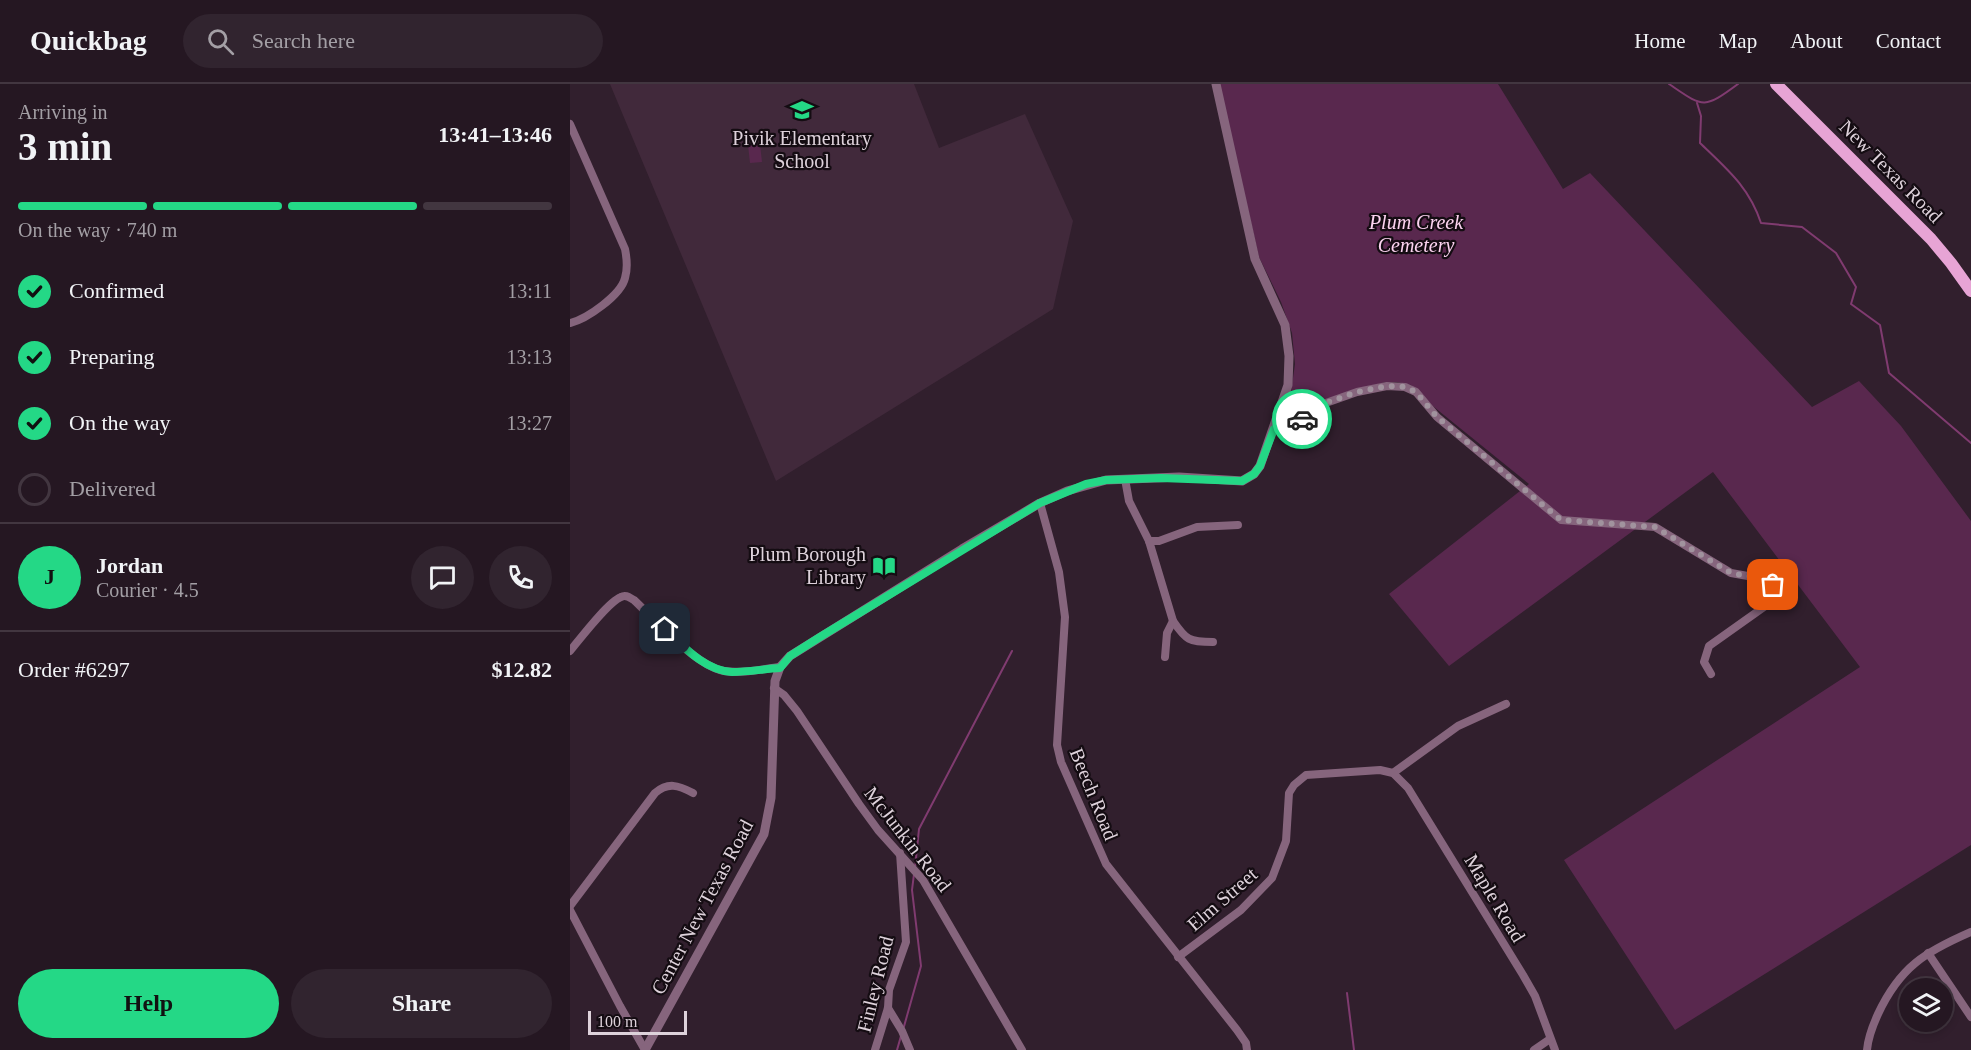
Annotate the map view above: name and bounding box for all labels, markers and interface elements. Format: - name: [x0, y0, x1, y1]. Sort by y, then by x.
- search box: [183, 14, 603, 68]
- text: Quickbag: [30, 25, 147, 56]
- icon: search: [204, 25, 237, 58]
- text: Search here: [252, 28, 355, 53]
- text: Home: [1634, 29, 1686, 53]
- text: Map: [1719, 29, 1757, 53]
- text: About: [1790, 29, 1843, 53]
- text: Contact: [1876, 29, 1941, 53]
- school or university icon: Pivik Elementary School: [789, 97, 815, 123]
- text: Arriving in: [18, 101, 107, 123]
- street label: New Texas Road: [1835, 115, 1947, 227]
- text: 13:41–13:46: [438, 122, 552, 147]
- text: 3 min: [18, 125, 112, 168]
- place label: Pivik Elementary School: [732, 127, 872, 172]
- park label: Plum Creek Cemetery: [1368, 211, 1464, 257]
- text: On the way · 740 m: [18, 219, 177, 241]
- icon: check: [18, 275, 51, 308]
- text: Confirmed: [69, 278, 164, 303]
- text: 13:11: [507, 280, 552, 302]
- icon: check: [18, 341, 51, 374]
- text: Preparing: [69, 344, 155, 369]
- text: 13:13: [506, 346, 552, 368]
- courier: [1272, 389, 1332, 449]
- icon: car: [1286, 403, 1319, 436]
- icon: check: [18, 407, 51, 440]
- text: On the way: [69, 410, 170, 435]
- text: 13:27: [506, 412, 552, 434]
- text: Delivered: [69, 476, 156, 501]
- place label: Plum Borough Library: [749, 543, 866, 589]
- button: chat: [411, 546, 474, 609]
- button: phone: [489, 546, 552, 609]
- text: Jordan: [96, 553, 163, 578]
- library icon: Plum Borough Library: [871, 553, 897, 579]
- pin: [1747, 559, 1798, 610]
- text: J: [44, 564, 55, 589]
- icon: bag: [1756, 568, 1789, 601]
- text: Courier · 4.5: [96, 579, 199, 601]
- pin: [639, 603, 690, 654]
- icon: home: [648, 612, 681, 645]
- text: Order #6297: [18, 657, 130, 682]
- text: $12.82: [492, 657, 552, 682]
- street label: Beech Road: [1066, 745, 1122, 843]
- street label: McJunkin Road: [860, 782, 956, 896]
- street label: Center New Texas Road: [647, 816, 757, 998]
- street label: Maple Road: [1459, 850, 1530, 946]
- street label: Elm Street: [1183, 863, 1262, 935]
- street label: Finley Road: [852, 934, 899, 1035]
- button: Help: [18, 969, 279, 1038]
- button: Share: [291, 969, 552, 1038]
- map controls: [1899, 978, 1953, 1032]
- button: layers: [1899, 978, 1953, 1032]
- scale bar: [588, 1008, 687, 1036]
- text: 100 m: [597, 1013, 637, 1030]

